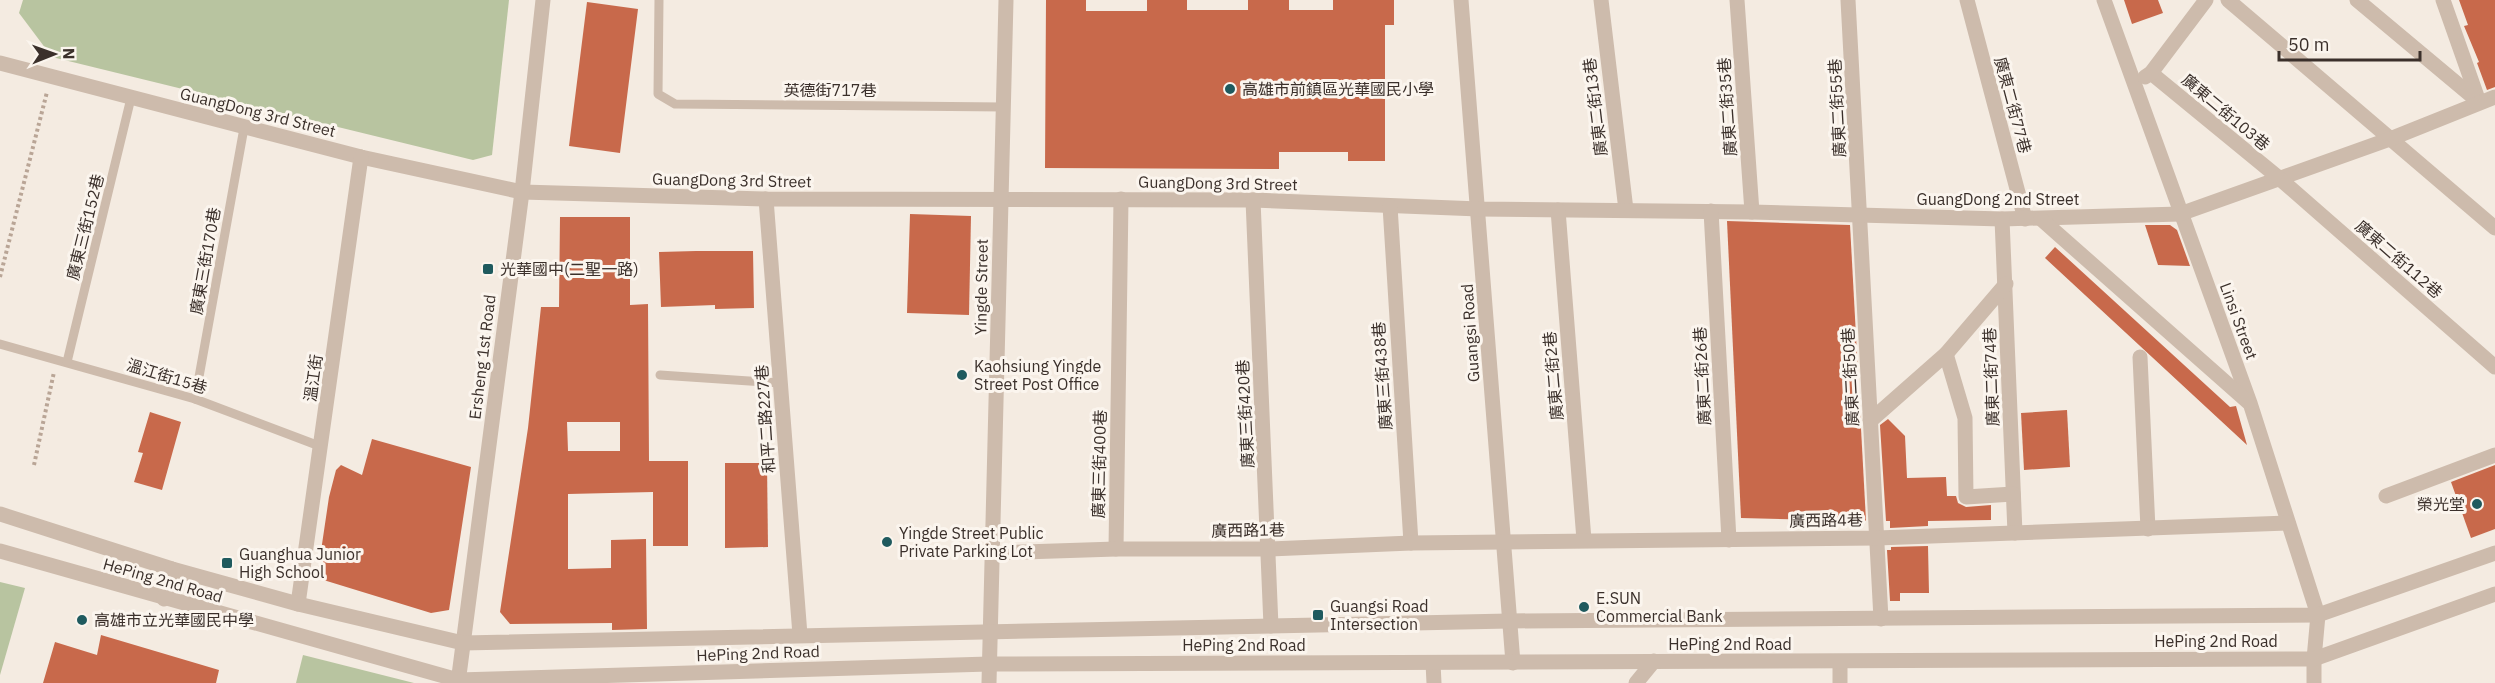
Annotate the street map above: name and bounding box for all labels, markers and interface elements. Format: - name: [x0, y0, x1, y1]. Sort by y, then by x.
- north arrow: [24, 24, 84, 84]
- scale bar: [2279, 24, 2420, 62]
- text: 50 m: [2288, 33, 2330, 56]
- text: N: [59, 48, 79, 60]
- street label: 廣東二街77巷: [1991, 55, 2035, 155]
- street label: 廣東二街13巷: [1579, 57, 1611, 157]
- street label: 廣東二街35巷: [1714, 57, 1740, 157]
- street label: 廣東二街55巷: [1824, 58, 1850, 158]
- street label: 廣東二街103巷: [2178, 69, 2274, 155]
- place label: 高雄市前鎮區光華國民小學: [1242, 79, 1434, 99]
- street label: 英德街717巷: [784, 80, 876, 100]
- marker: 高雄市前鎮區光華國民小學: [1223, 82, 1237, 96]
- street label: GuangDong 3rd Street: [178, 83, 338, 141]
- street label: GuangDong 3rd Street: [652, 169, 812, 191]
- street label: 廣東三街152巷: [62, 172, 108, 282]
- street label: GuangDong 3rd Street: [1138, 172, 1298, 194]
- street label: GuangDong 2nd Street: [1917, 189, 2079, 209]
- street label: 廣東三街170巷: [186, 206, 224, 316]
- street label: 廣東二街112巷: [2351, 216, 2447, 302]
- street label: Yingde Street: [970, 239, 992, 335]
- place label: 光華國中(二聖一路): [500, 259, 639, 279]
- marker: 光華國中(二聖一路): [481, 262, 495, 276]
- street label: Linsi Street: [2216, 280, 2262, 362]
- street label: Guangsi Road: [1457, 283, 1483, 383]
- street label: Ersheng 1st Road: [464, 293, 500, 421]
- street label: 廣東三街438巷: [1368, 321, 1396, 431]
- street label: 廣東二街26巷: [1689, 326, 1715, 426]
- street label: 廣東二街50巷: [1837, 327, 1863, 427]
- street label: 廣東二街74巷: [1979, 327, 2003, 427]
- street label: 廣東二街2巷: [1539, 330, 1567, 422]
- street label: 溫江街: [300, 353, 326, 403]
- street label: 溫江街15巷: [124, 354, 210, 398]
- place label: Kaohsiung Yingde Street Post Office: [974, 356, 1102, 394]
- street label: 廣東三街420巷: [1232, 359, 1258, 469]
- street label: 和平二路227巷: [751, 364, 779, 474]
- marker: Kaohsiung Yingde Street Post Office: [955, 368, 969, 382]
- street label: 廣東三街400巷: [1088, 409, 1110, 519]
- place label: 榮光堂: [2417, 494, 2465, 514]
- marker: 榮光堂: [2470, 497, 2484, 511]
- street label: 廣西路4巷: [1789, 509, 1863, 531]
- street label: 廣西路1巷: [1211, 519, 1285, 541]
- place label: Yingde Street Public Private Parking Lot: [899, 523, 1044, 561]
- marker: Yingde Street Public Private Parking Lot: [880, 535, 894, 549]
- place label: Guanghua Junior High School: [239, 544, 361, 582]
- street label: HePing 2nd Road: [101, 553, 225, 607]
- marker: Guanghua Junior High School: [220, 556, 234, 570]
- place label: E.SUN Commercial Bank: [1596, 588, 1723, 626]
- place label: Guangsi Road Intersection: [1330, 596, 1429, 634]
- marker: E.SUN Commercial Bank: [1577, 600, 1591, 614]
- marker: Guangsi Road Intersection: [1311, 608, 1325, 622]
- place label: 高雄市立光華國民中學: [94, 610, 254, 630]
- marker: 高雄市立光華國民中學: [75, 613, 89, 627]
- street label: HePing 2nd Road: [2154, 631, 2278, 651]
- street label: HePing 2nd Road: [1668, 634, 1792, 654]
- street label: HePing 2nd Road: [1182, 635, 1306, 655]
- street label: HePing 2nd Road: [696, 641, 820, 665]

